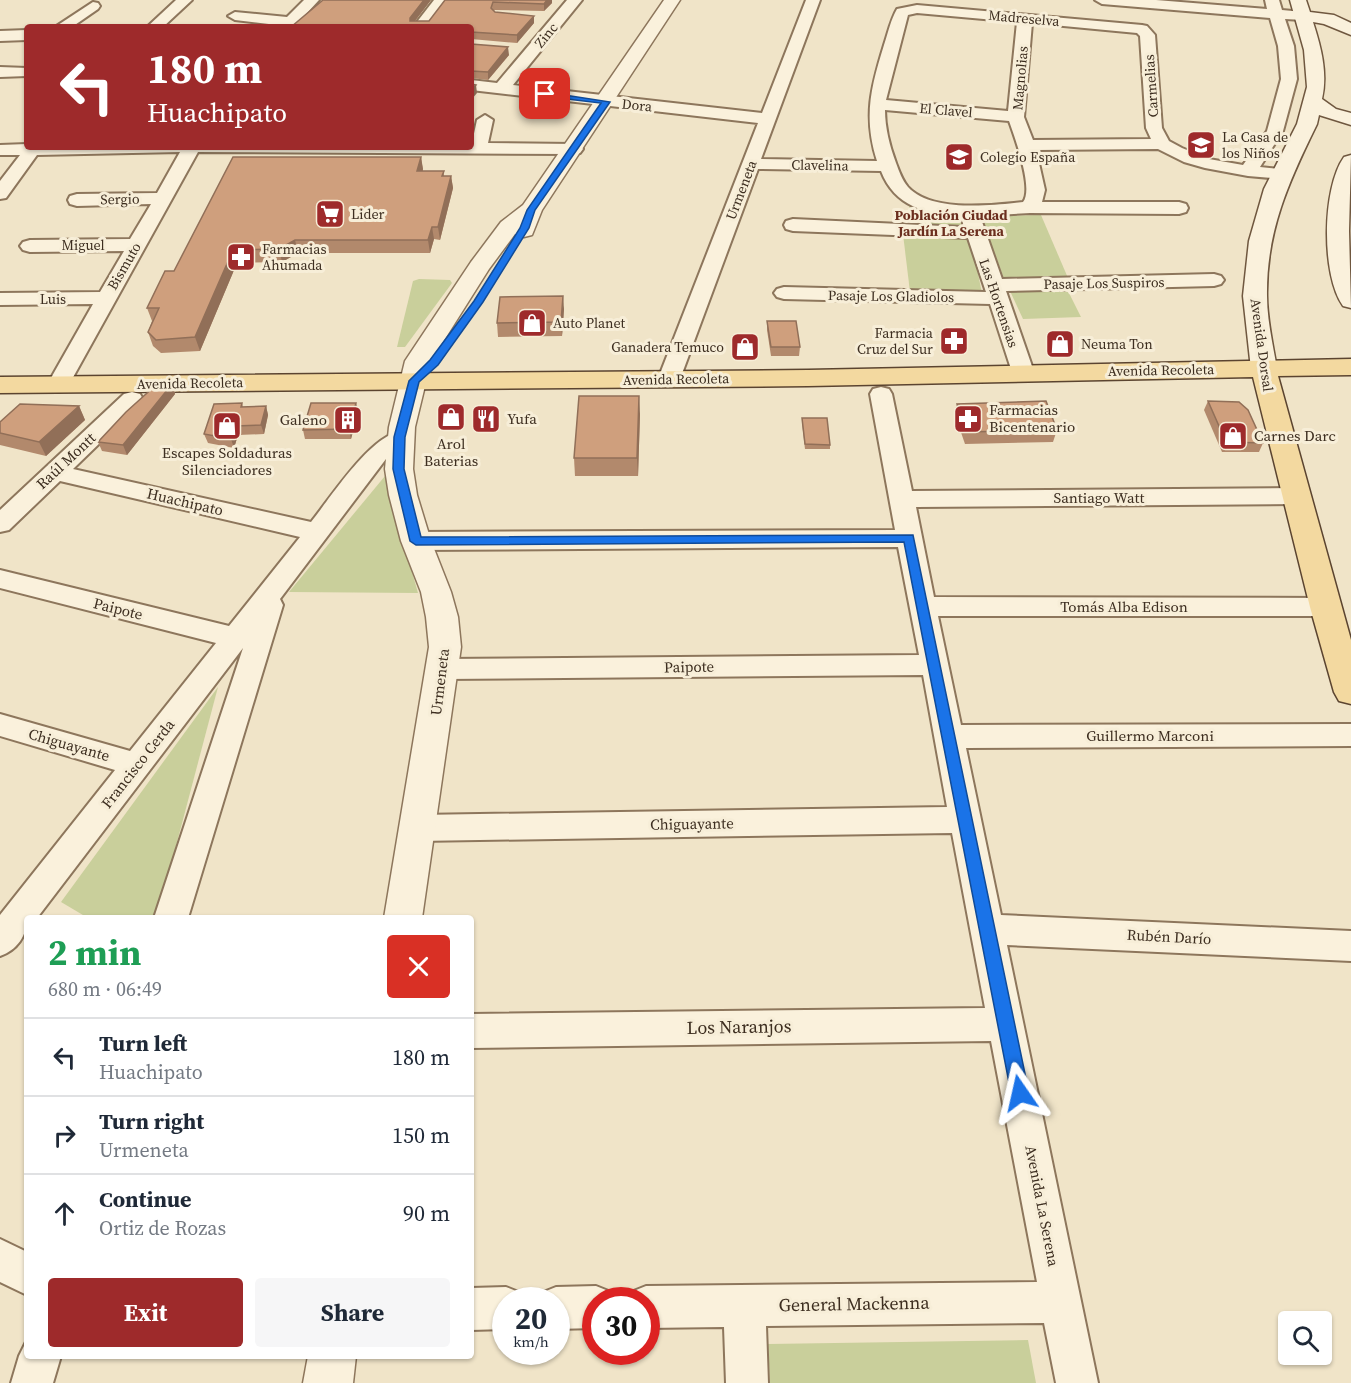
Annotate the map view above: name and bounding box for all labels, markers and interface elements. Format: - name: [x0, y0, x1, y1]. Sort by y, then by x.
- street label: Madreselva: [988, 5, 1061, 31]
- street label: Zinc: [530, 18, 562, 52]
- text: 180 m: [147, 39, 262, 97]
- street label: Magnolias: [1007, 45, 1033, 111]
- icon: left: [48, 48, 126, 126]
- street label: Carmelias: [1139, 54, 1163, 118]
- pin: [519, 68, 570, 119]
- icon: arrive: [528, 77, 561, 110]
- street label: Dora: [621, 93, 654, 117]
- text: Huachipato: [147, 94, 287, 131]
- street label: El Clavel: [918, 98, 974, 122]
- place label: La Casa de los Niños: [1222, 127, 1288, 163]
- school or university icon: La Casa de los Niños: [1185, 129, 1217, 161]
- school or university icon: Colegio España: [943, 141, 975, 173]
- place label: Colegio España: [980, 147, 1076, 167]
- street label: Clavelina: [791, 155, 850, 176]
- street label: Urmeneta: [720, 156, 762, 223]
- street label: Sergio: [100, 189, 140, 209]
- supermarket icon: Lider: [314, 198, 346, 230]
- place label: Lider: [351, 204, 385, 224]
- district label: Población Ciudad Jardín La Serena: [894, 205, 1008, 241]
- street label: Miguel: [61, 235, 105, 255]
- street label: Bismuto: [102, 238, 146, 294]
- place label: Farmacias Ahumada: [262, 239, 326, 275]
- pharmacy icon: Farmacias Ahumada: [225, 241, 257, 273]
- street label: Las Hortensias: [974, 256, 1024, 350]
- street label: Pasaje Los Suspiros: [1043, 272, 1165, 294]
- street label: Pasaje Los Gladiolos: [828, 285, 954, 307]
- street label: Luis: [40, 289, 66, 309]
- street label: Avenida Dorsal: [1246, 297, 1278, 393]
- shop icon: Auto Planet: [516, 307, 548, 339]
- place label: Auto Planet: [553, 313, 626, 333]
- place label: Farmacia Cruz del Sur: [857, 323, 934, 359]
- pharmacy icon: Farmacia Cruz del Sur: [938, 325, 970, 357]
- shop icon: Neuma Ton: [1044, 328, 1076, 360]
- shop icon: Ganadera Temuco: [729, 331, 761, 363]
- place label: Neuma Ton: [1081, 334, 1153, 354]
- place label: Ganadera Temuco: [611, 337, 724, 357]
- street label: Avenida Recoleta: [1107, 359, 1215, 381]
- street label: Avenida Recoleta: [622, 368, 730, 390]
- street label: Avenida Recoleta: [136, 372, 244, 394]
- place label: Farmacias Bicentenario: [989, 399, 1075, 437]
- shop icon: Arol Baterias: [435, 401, 467, 433]
- restaurant icon: Yufa: [470, 403, 502, 435]
- pharmacy icon: Farmacias Bicentenario: [952, 403, 984, 435]
- building icon: Galeno: [332, 404, 364, 436]
- place label: Yufa: [507, 408, 537, 429]
- place label: Galeno: [280, 409, 327, 430]
- shop icon: Escapes Soldaduras Silenciadores: [211, 410, 243, 442]
- shop icon: Carnes Darc: [1217, 420, 1249, 452]
- place label: Carnes Darc: [1254, 425, 1336, 446]
- street label: Raúl Montt: [31, 427, 100, 494]
- place label: Arol Baterias: [424, 433, 478, 471]
- place label: Escapes Soldaduras Silenciadores: [162, 442, 292, 480]
- street label: Huachipato: [145, 483, 225, 521]
- street label: Santiago Watt: [1054, 487, 1145, 508]
- street label: Paipote: [91, 592, 145, 625]
- street label: Tomás Alba Edison: [1060, 596, 1188, 617]
- street label: Urmeneta: [425, 647, 454, 717]
- street label: Paipote: [664, 656, 715, 677]
- street label: Francisco Cerda: [96, 714, 179, 813]
- street label: Chiguayante: [26, 723, 112, 766]
- street label: Guillermo Marconi: [1086, 725, 1214, 746]
- street label: Chiguayante: [650, 812, 734, 835]
- street label: Rubén Darío: [1126, 924, 1212, 949]
- text: 2 min: [48, 928, 141, 977]
- button: close: [387, 935, 450, 998]
- text: 680 m · 06:49: [48, 975, 162, 1003]
- street label: Los Naranjos: [686, 1013, 792, 1040]
- text: Turn left: [99, 1028, 187, 1058]
- icon: left: [48, 1041, 81, 1074]
- text: 180 m: [392, 1042, 450, 1072]
- text: Huachipato: [99, 1058, 203, 1086]
- position arrow: [988, 1061, 1052, 1125]
- text: Turn right: [99, 1106, 204, 1136]
- icon: right: [48, 1119, 81, 1152]
- text: 150 m: [392, 1120, 450, 1150]
- text: Urmeneta: [99, 1136, 189, 1164]
- street label: Avenida La Serena: [1020, 1144, 1065, 1269]
- text: Continue: [99, 1184, 192, 1214]
- icon: ahead: [48, 1197, 81, 1230]
- text: 90 m: [403, 1198, 450, 1228]
- text: Ortiz de Rozas: [99, 1214, 226, 1242]
- button: Exit: [48, 1278, 243, 1347]
- button: Share: [255, 1278, 450, 1347]
- speed limit sign: 30: [582, 1287, 660, 1365]
- street label: General Mackenna: [778, 1290, 931, 1317]
- text: 20: [515, 1298, 547, 1339]
- map controls: [1278, 1311, 1332, 1365]
- button: search: [1278, 1311, 1332, 1365]
- text: km/h: [513, 1331, 549, 1352]

